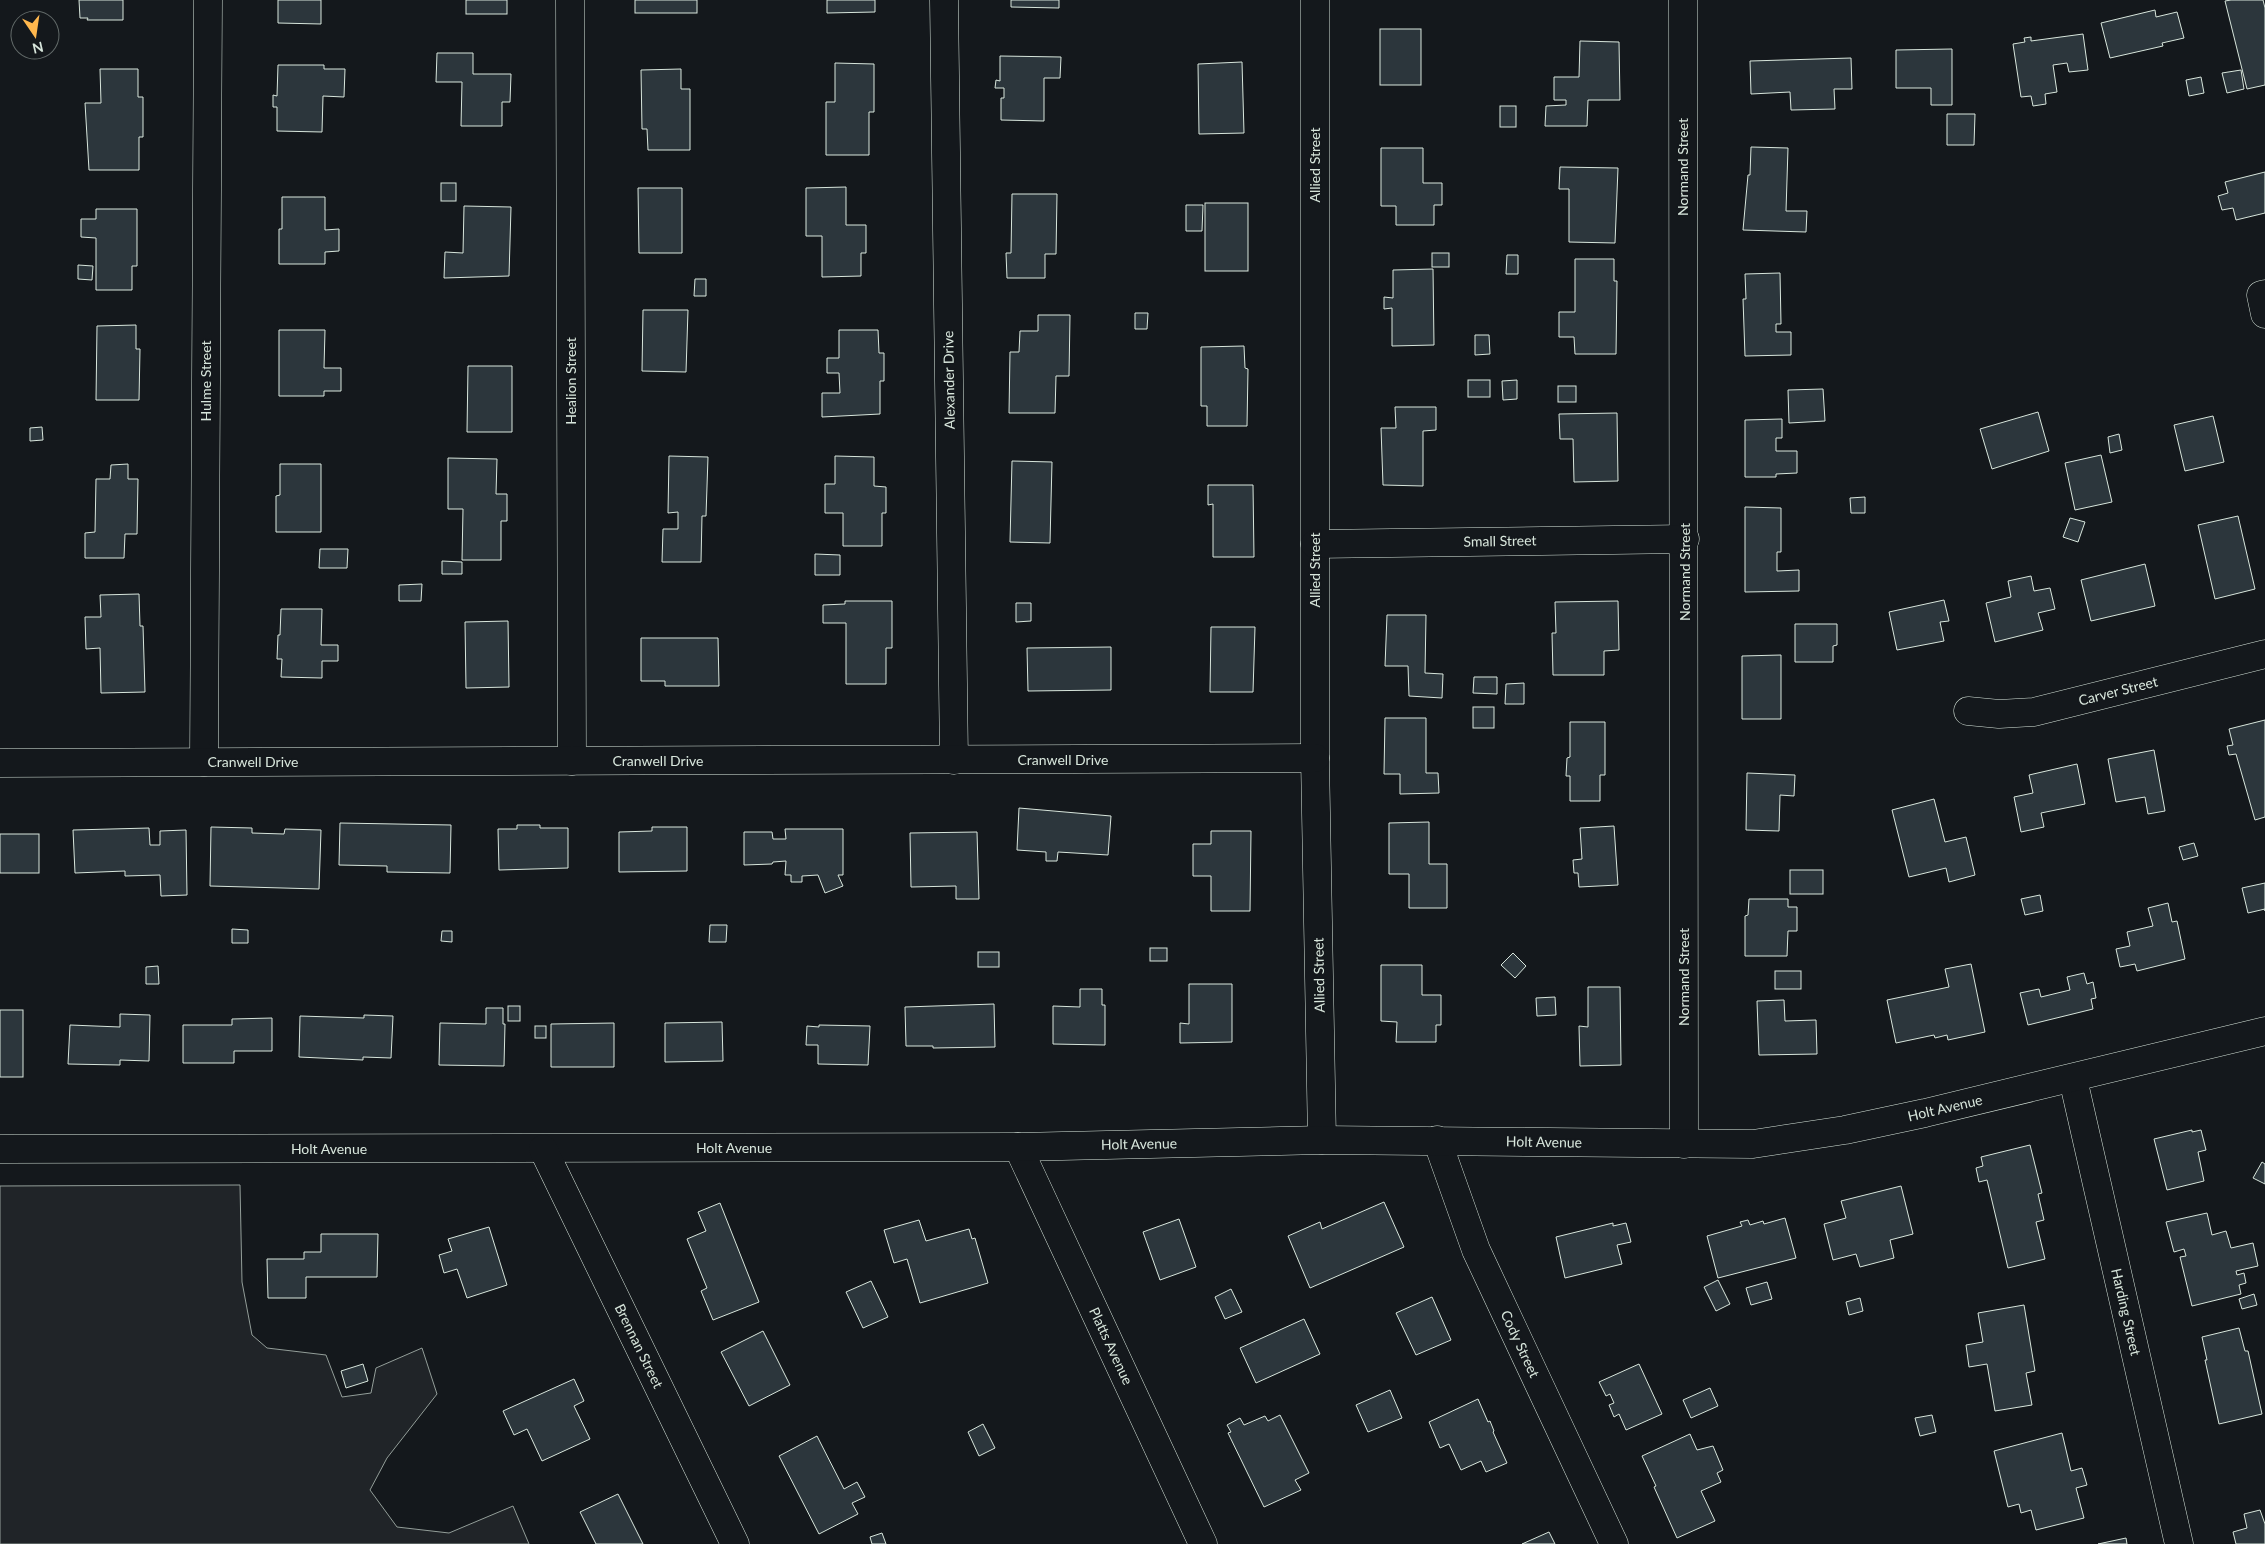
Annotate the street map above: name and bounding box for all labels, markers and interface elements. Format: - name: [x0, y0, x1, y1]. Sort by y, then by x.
- north arrow: [10, 10, 60, 60]
- text: N: [31, 39, 45, 58]
- street label: Normand Street: [1674, 118, 1691, 216]
- street label: Allied Street: [1306, 127, 1323, 203]
- street label: Alexander Drive: [939, 330, 958, 430]
- street label: Healion Street: [562, 337, 579, 425]
- street label: Hulme Street: [197, 340, 214, 422]
- street label: Normand Street: [1676, 523, 1693, 621]
- street label: Small Street: [1463, 531, 1537, 550]
- street label: Allied Street: [1306, 532, 1323, 608]
- street label: Carver Street: [2076, 672, 2159, 709]
- street label: Cranwell Drive: [1018, 751, 1108, 768]
- street label: Cranwell Drive: [613, 752, 703, 769]
- street label: Cranwell Drive: [208, 753, 298, 770]
- street label: Normand Street: [1675, 928, 1692, 1026]
- street label: Allied Street: [1309, 937, 1328, 1013]
- street label: Holt Avenue: [1906, 1091, 1984, 1124]
- street label: Holt Avenue: [1506, 1132, 1582, 1151]
- street label: Holt Avenue: [1101, 1134, 1177, 1153]
- street label: Holt Avenue: [696, 1139, 772, 1156]
- street label: Holt Avenue: [291, 1140, 367, 1157]
- street label: Harding Street: [2108, 1267, 2145, 1357]
- street label: Brennan Street: [612, 1301, 667, 1391]
- street label: Platts Avenue: [1086, 1304, 1137, 1387]
- street label: Cody Street: [1497, 1307, 1543, 1380]

